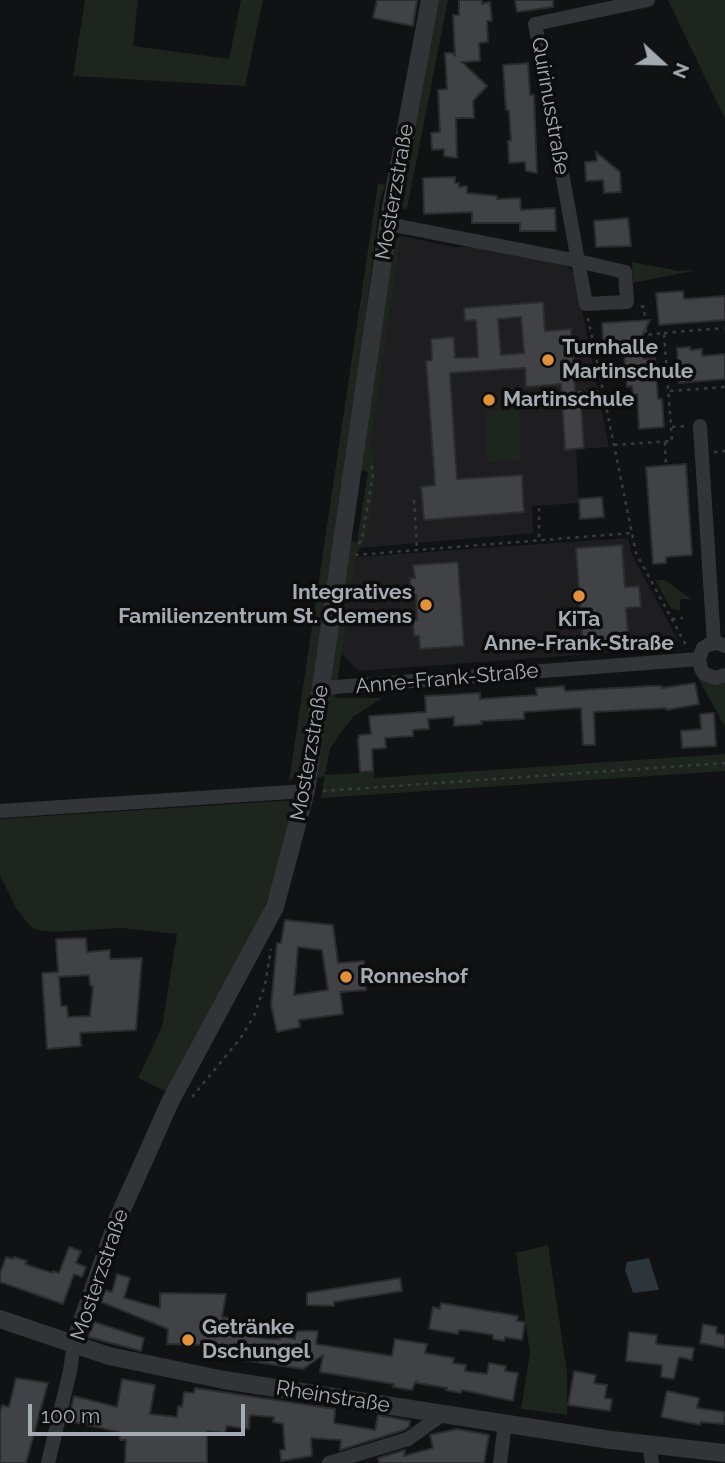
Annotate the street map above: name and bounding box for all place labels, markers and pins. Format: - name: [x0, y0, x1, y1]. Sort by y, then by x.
- place label: Turnhalle Martinschule: [562, 335, 693, 385]
- marker: Turnhalle Martinschule: [540, 352, 556, 368]
- place label: Martinschule: [503, 387, 634, 413]
- marker: Martinschule: [481, 392, 497, 408]
- place label: Integratives Familienzentrum St. Clemens: [118, 580, 412, 630]
- marker: KiTa Anne-Frank-Straße: [571, 588, 587, 604]
- marker: Integratives Familienzentrum St. Clemens: [418, 597, 434, 613]
- place label: KiTa Anne-Frank-Straße: [484, 607, 674, 657]
- place label: Ronneshof: [360, 964, 468, 990]
- marker: Ronneshof: [338, 969, 354, 985]
- place label: Getränke Dschungel: [202, 1315, 310, 1365]
- marker: Getränke Dschungel: [180, 1332, 196, 1348]

